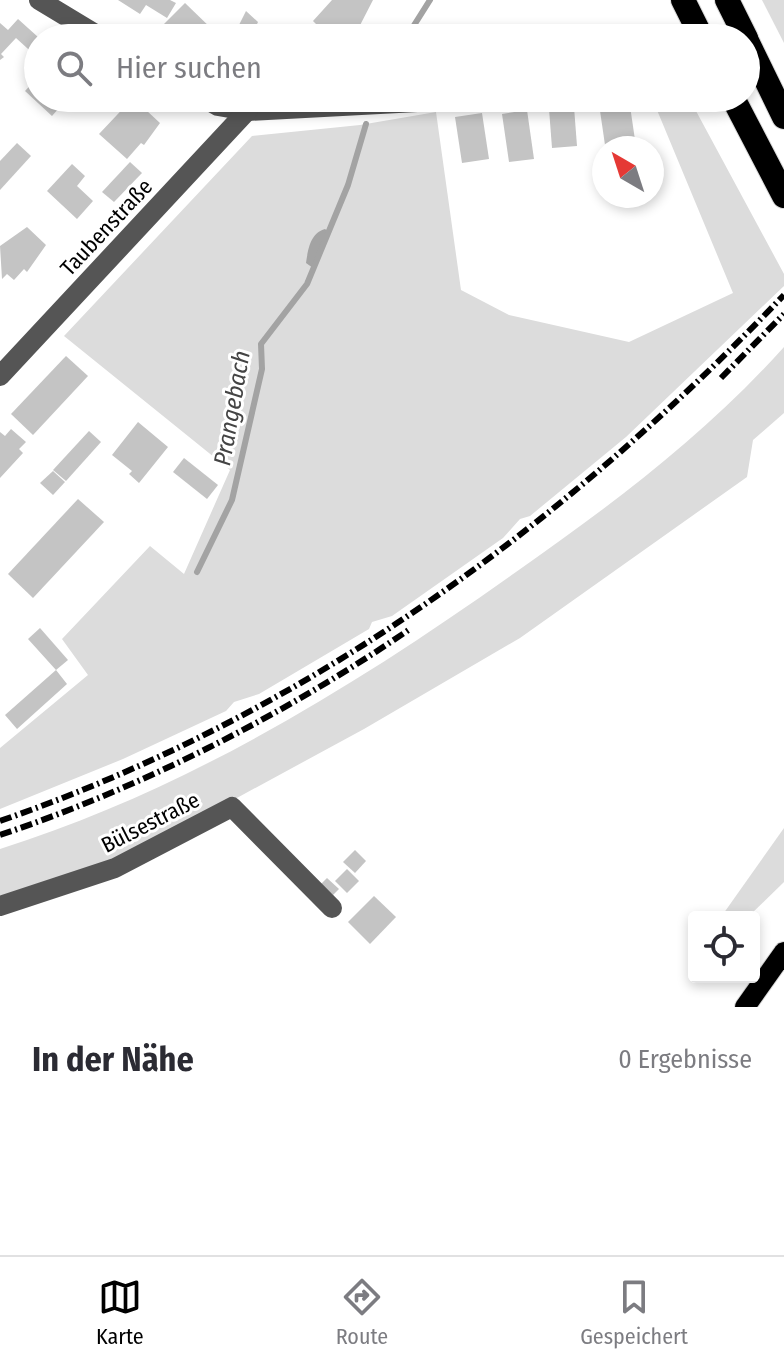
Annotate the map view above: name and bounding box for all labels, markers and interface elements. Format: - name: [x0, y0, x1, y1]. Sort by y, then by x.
- search box: [24, 24, 760, 112]
- icon: search: [52, 46, 96, 90]
- text: Hier suchen: [116, 50, 262, 86]
- north arrow: [592, 136, 664, 208]
- street label: Taubenstraße: [55, 173, 158, 281]
- water label: Prangebach: [208, 348, 256, 468]
- street label: Bülsestraße: [97, 786, 204, 859]
- map controls: [688, 911, 760, 983]
- button: locate: [688, 911, 760, 983]
- text: In der Nähe: [32, 1039, 194, 1080]
- text: 0 Ergebnisse: [618, 1044, 752, 1075]
- tab: Karte: [96, 1275, 144, 1350]
- tab: Route: [336, 1275, 388, 1350]
- tab: Gespeichert: [580, 1275, 688, 1350]

